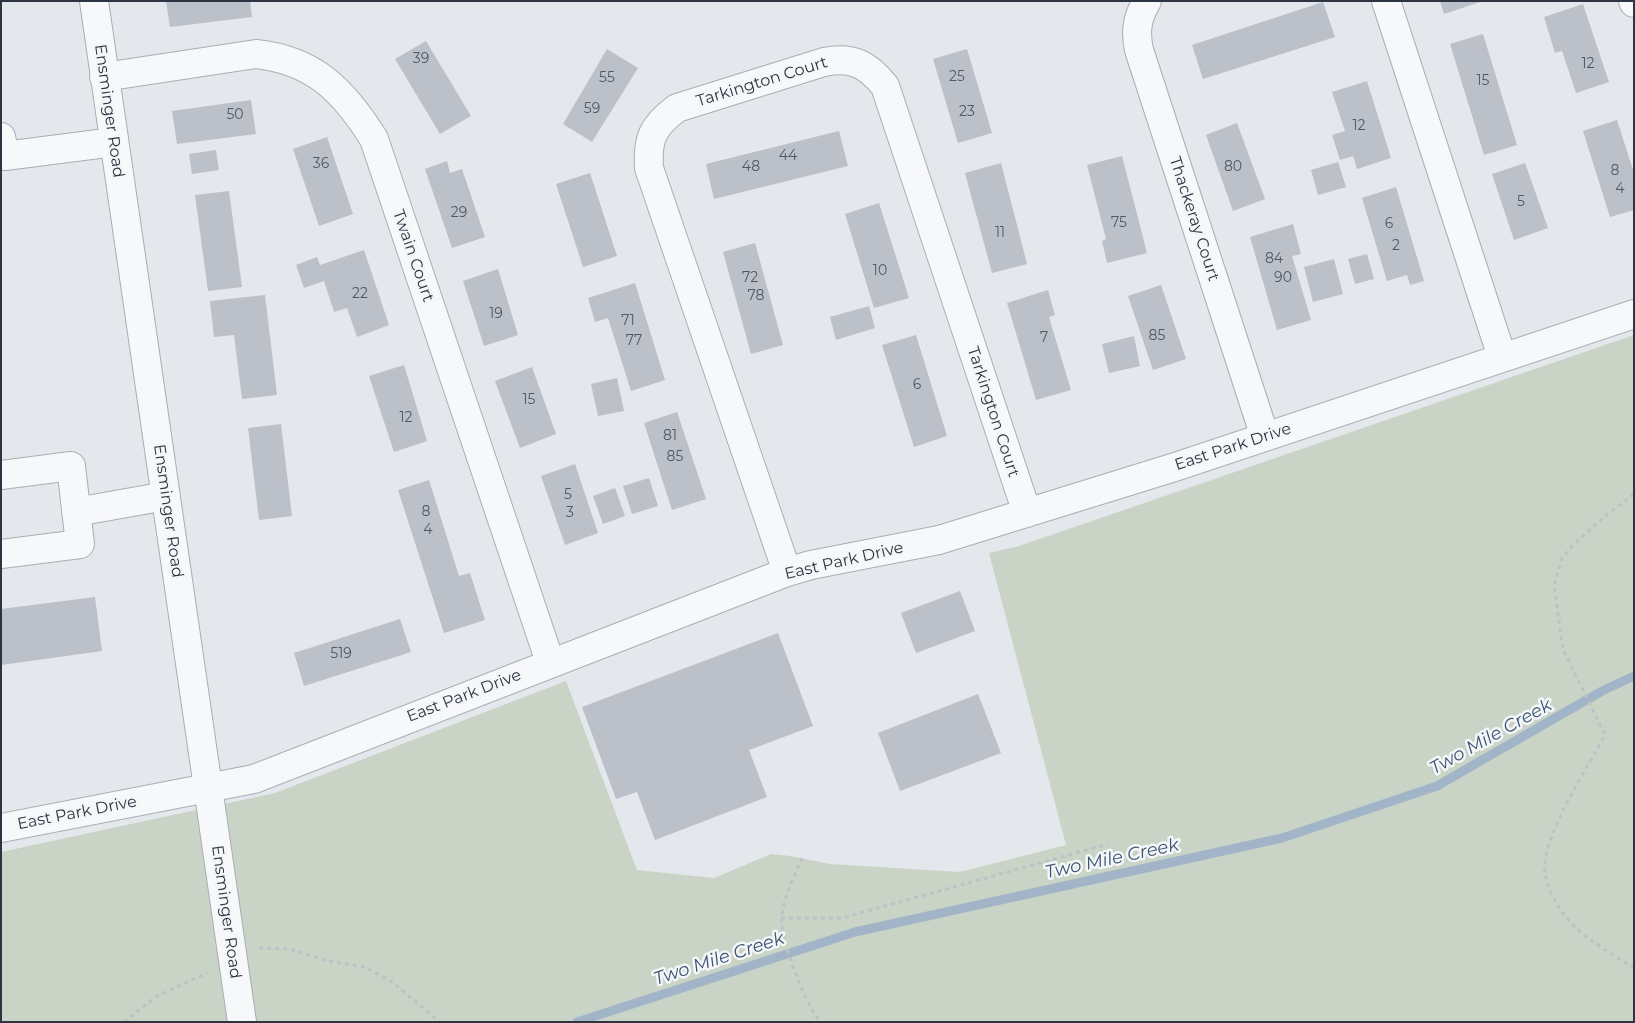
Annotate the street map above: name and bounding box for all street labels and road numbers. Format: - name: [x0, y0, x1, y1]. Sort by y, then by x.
- street label: Ensminger Road: [90, 43, 128, 179]
- street label: Tarkington Court: [694, 53, 830, 111]
- street label: Thackeray Court: [1165, 154, 1223, 284]
- street label: Twain Court: [388, 207, 438, 305]
- street label: Tarkington Court: [963, 344, 1023, 480]
- street label: East Park Drive: [1172, 419, 1294, 475]
- street label: Ensminger Road: [149, 443, 187, 579]
- street label: East Park Drive: [783, 538, 905, 584]
- street label: East Park Drive: [404, 665, 524, 727]
- street label: East Park Drive: [16, 792, 138, 834]
- street label: Ensminger Road: [207, 844, 245, 980]

